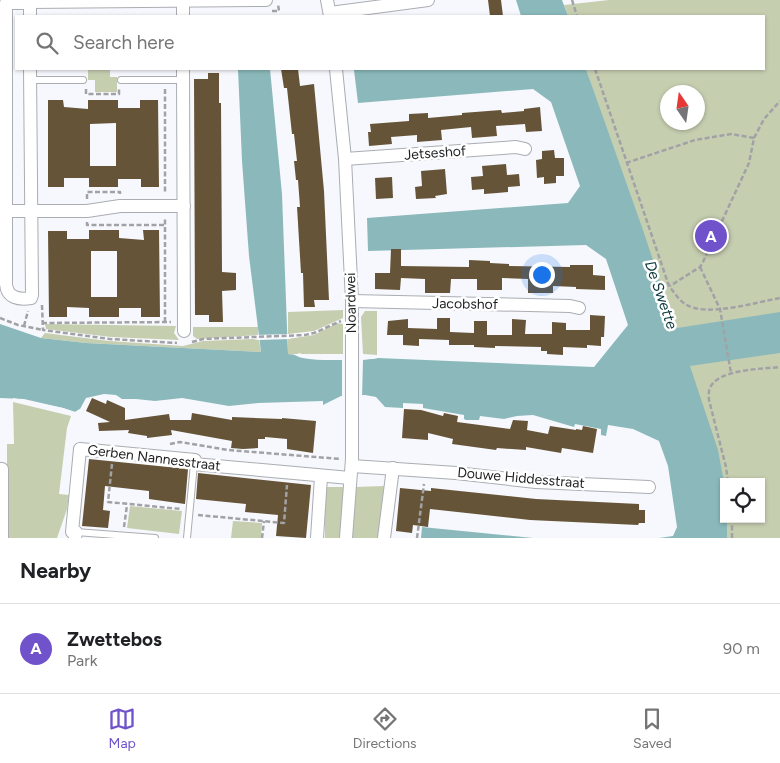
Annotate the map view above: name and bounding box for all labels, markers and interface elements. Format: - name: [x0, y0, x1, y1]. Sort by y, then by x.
- search box: [15, 15, 765, 70]
- icon: search: [33, 29, 61, 57]
- text: Search here: [73, 31, 175, 54]
- north arrow: [660, 85, 705, 130]
- street label: Jetseshof: [404, 142, 467, 164]
- pin: A: [695, 217, 727, 255]
- water label: De Swette: [641, 258, 681, 332]
- your location: [529, 262, 555, 288]
- street label: Noardwei: [342, 272, 360, 334]
- street label: Jacobshof: [432, 295, 499, 313]
- street label: Gerben Nannesstraat: [86, 441, 222, 475]
- street label: Douwe Hiddesstraat: [457, 464, 585, 492]
- map controls: [720, 478, 765, 523]
- button: locate: [720, 478, 765, 523]
- text: Nearby: [20, 558, 91, 583]
- text: Zwettebos: [67, 628, 162, 651]
- text: A: [30, 639, 42, 658]
- text: 90 m: [723, 639, 760, 658]
- text: Park: [67, 651, 97, 670]
- tab: Map: [108, 705, 136, 752]
- tab: Directions: [353, 705, 417, 752]
- tab: Saved: [633, 705, 672, 752]

